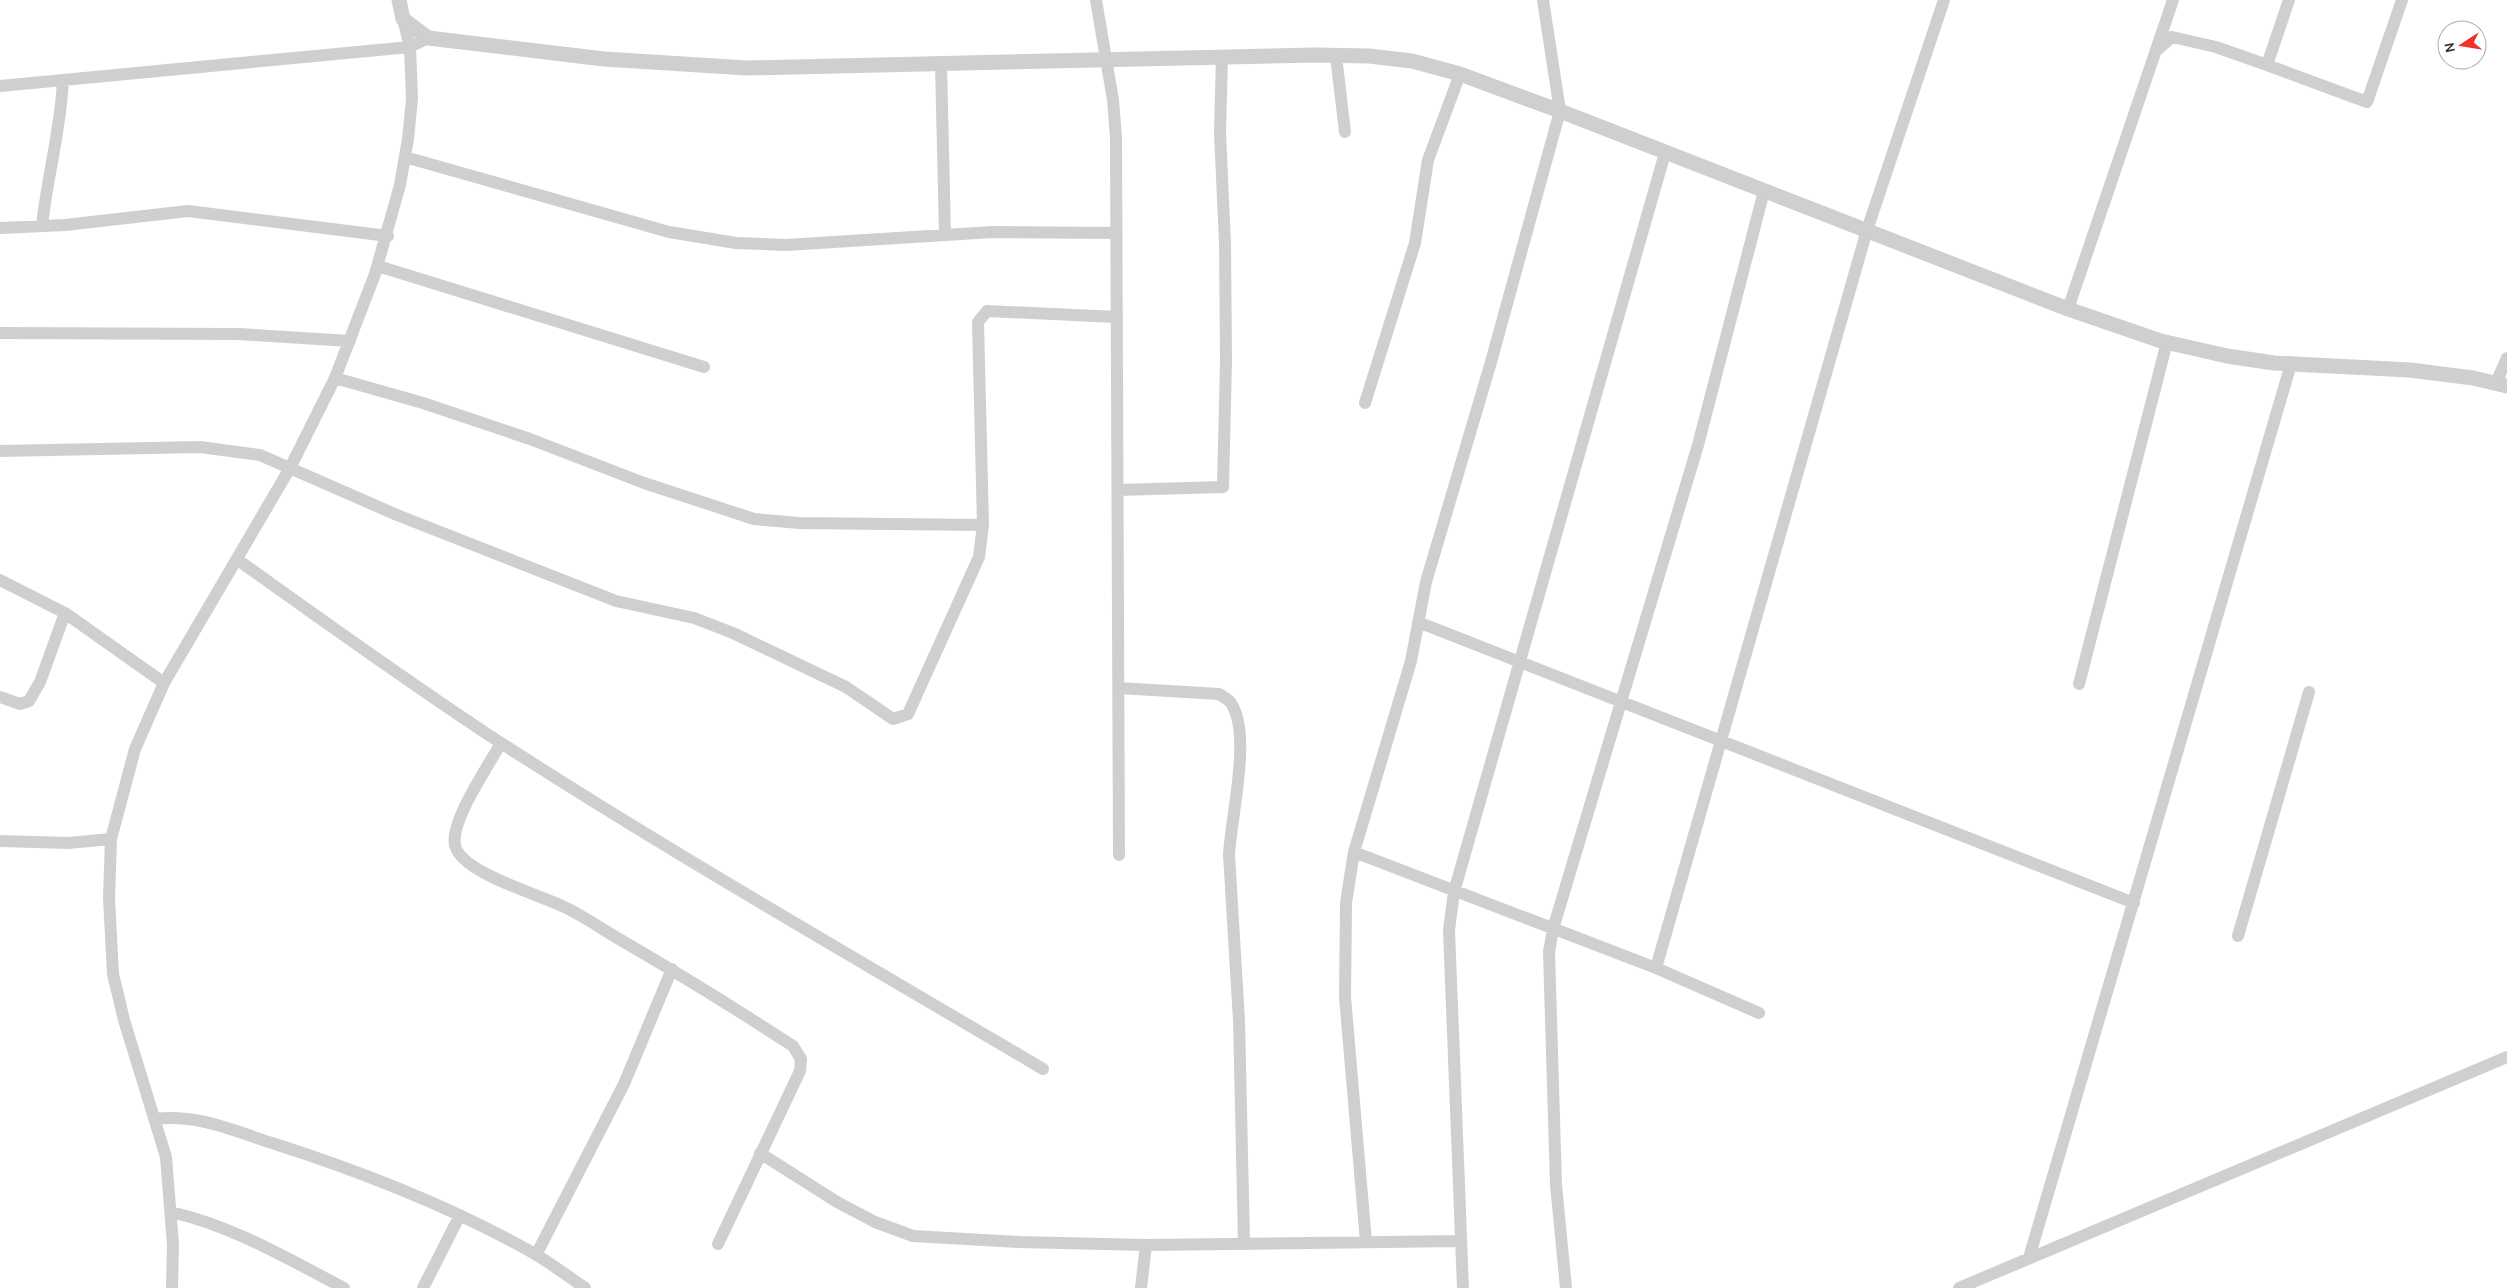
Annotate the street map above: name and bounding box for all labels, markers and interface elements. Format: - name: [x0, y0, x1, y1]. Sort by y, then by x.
- north arrow: [2437, 20, 2487, 70]
- text: N: [2440, 41, 2459, 54]

